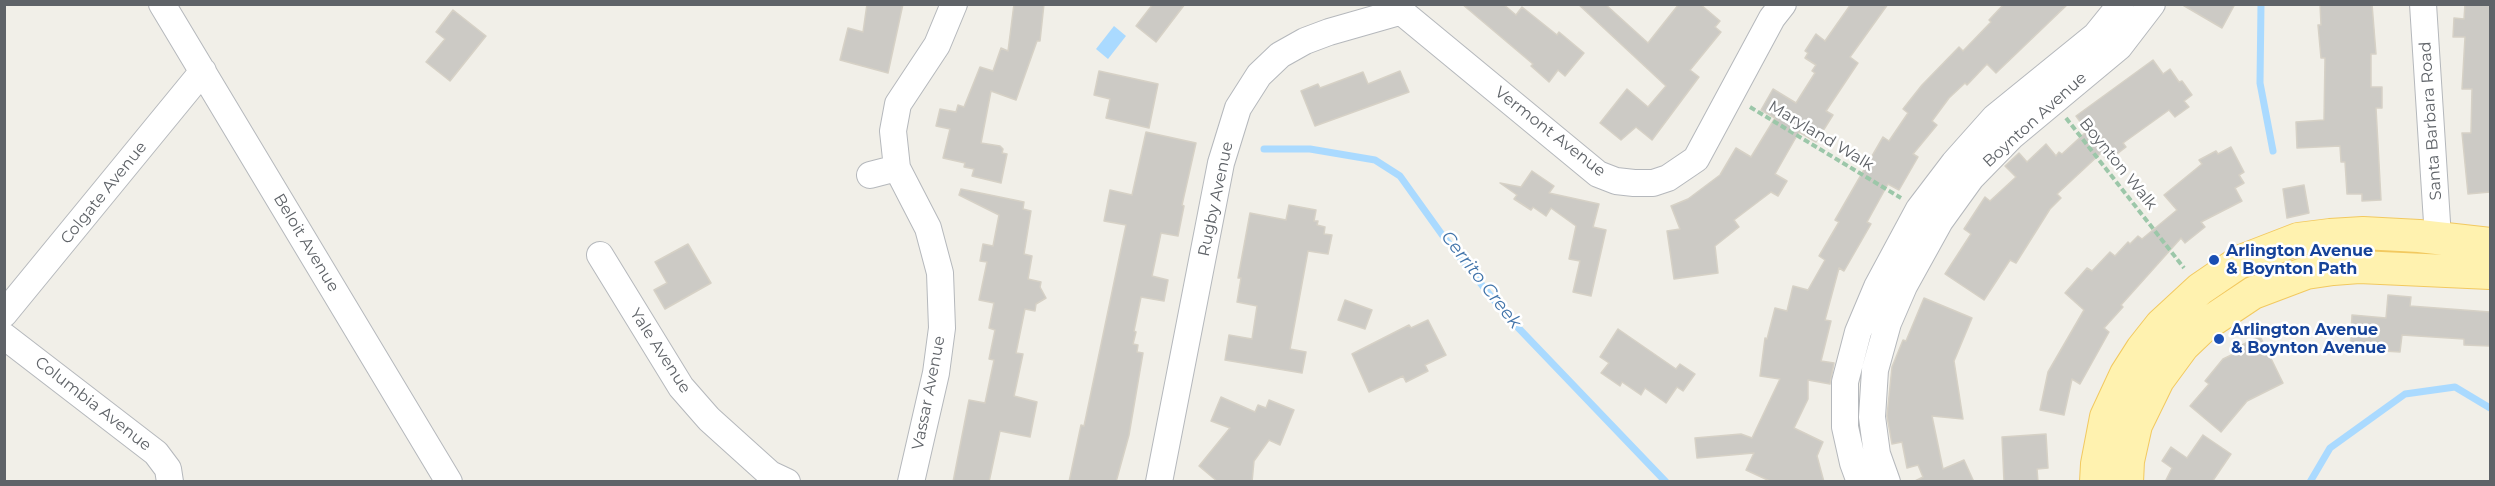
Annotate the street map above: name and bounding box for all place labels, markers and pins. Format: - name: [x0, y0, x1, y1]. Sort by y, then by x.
- place label: Arlington Avenue & Boynton Path: [2226, 241, 2373, 279]
- marker: Arlington Avenue & Boynton Path: [2207, 253, 2221, 267]
- place label: Arlington Avenue & Boynton Avenue: [2231, 320, 2386, 358]
- marker: Arlington Avenue & Boynton Avenue: [2212, 332, 2226, 346]

